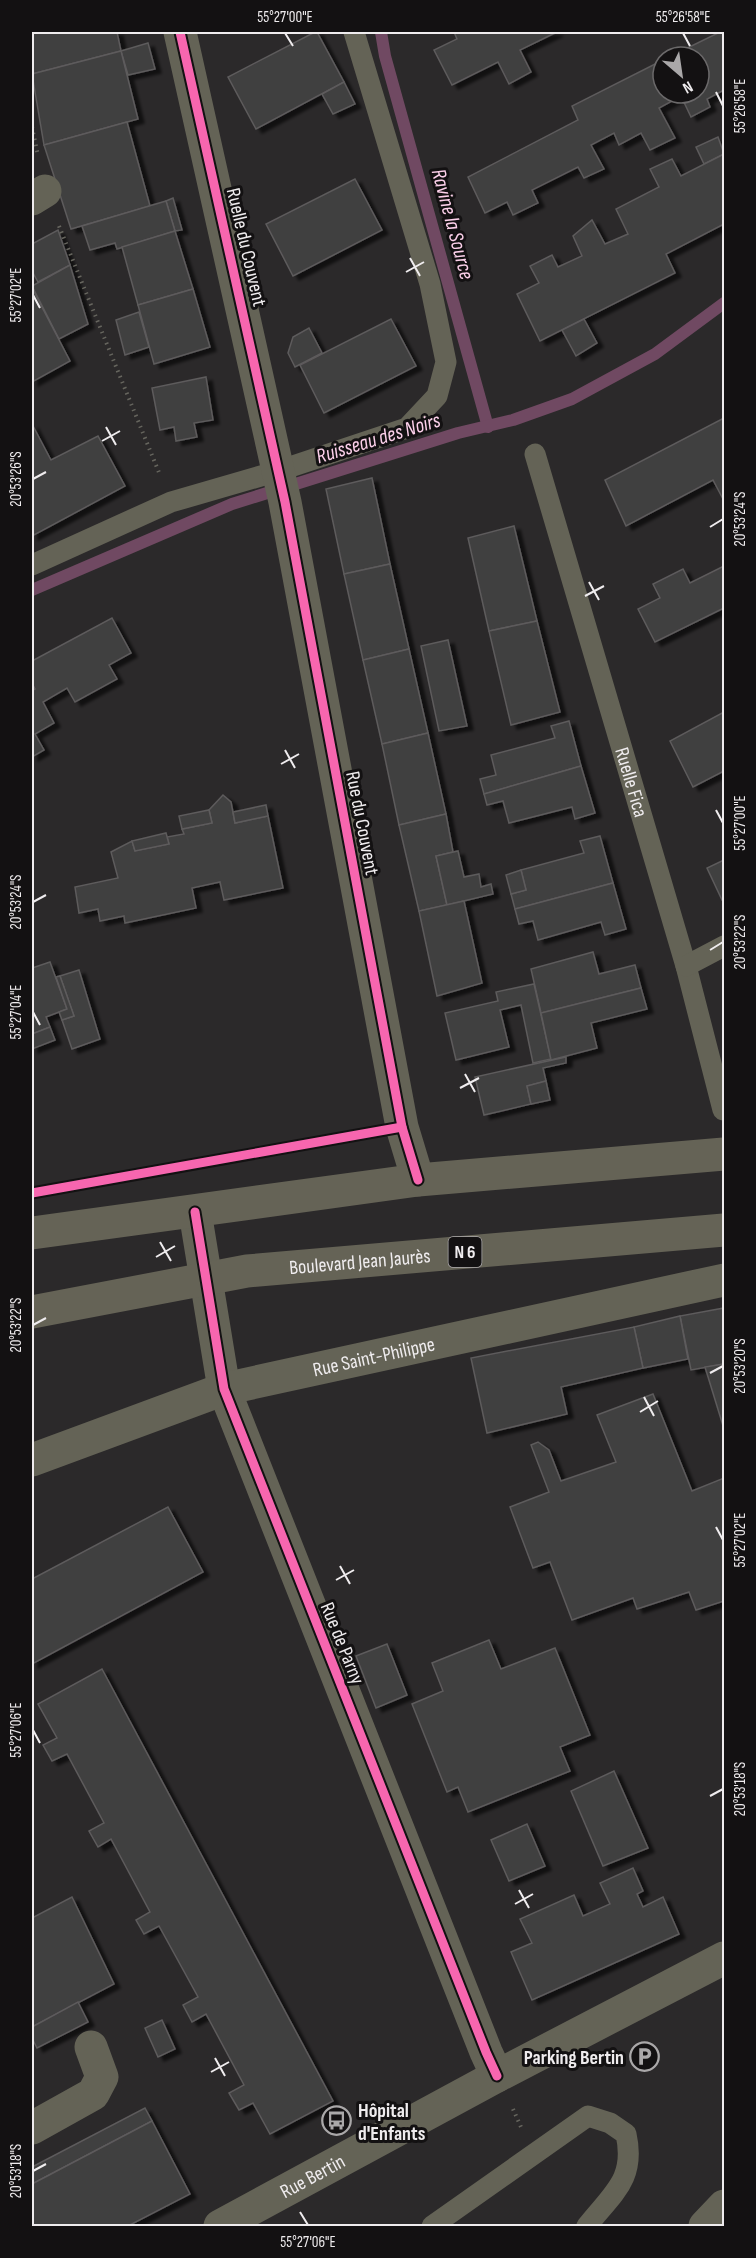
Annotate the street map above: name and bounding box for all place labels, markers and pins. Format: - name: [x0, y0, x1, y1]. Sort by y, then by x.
- parking icon: Parking Bertin: [629, 2041, 661, 2073]
- place label: Parking Bertin: [524, 2046, 624, 2070]
- place label: Hôpital d'Enfants: [358, 2099, 426, 2146]
- bus stop icon: Hôpital d'Enfants: [321, 2105, 353, 2137]

